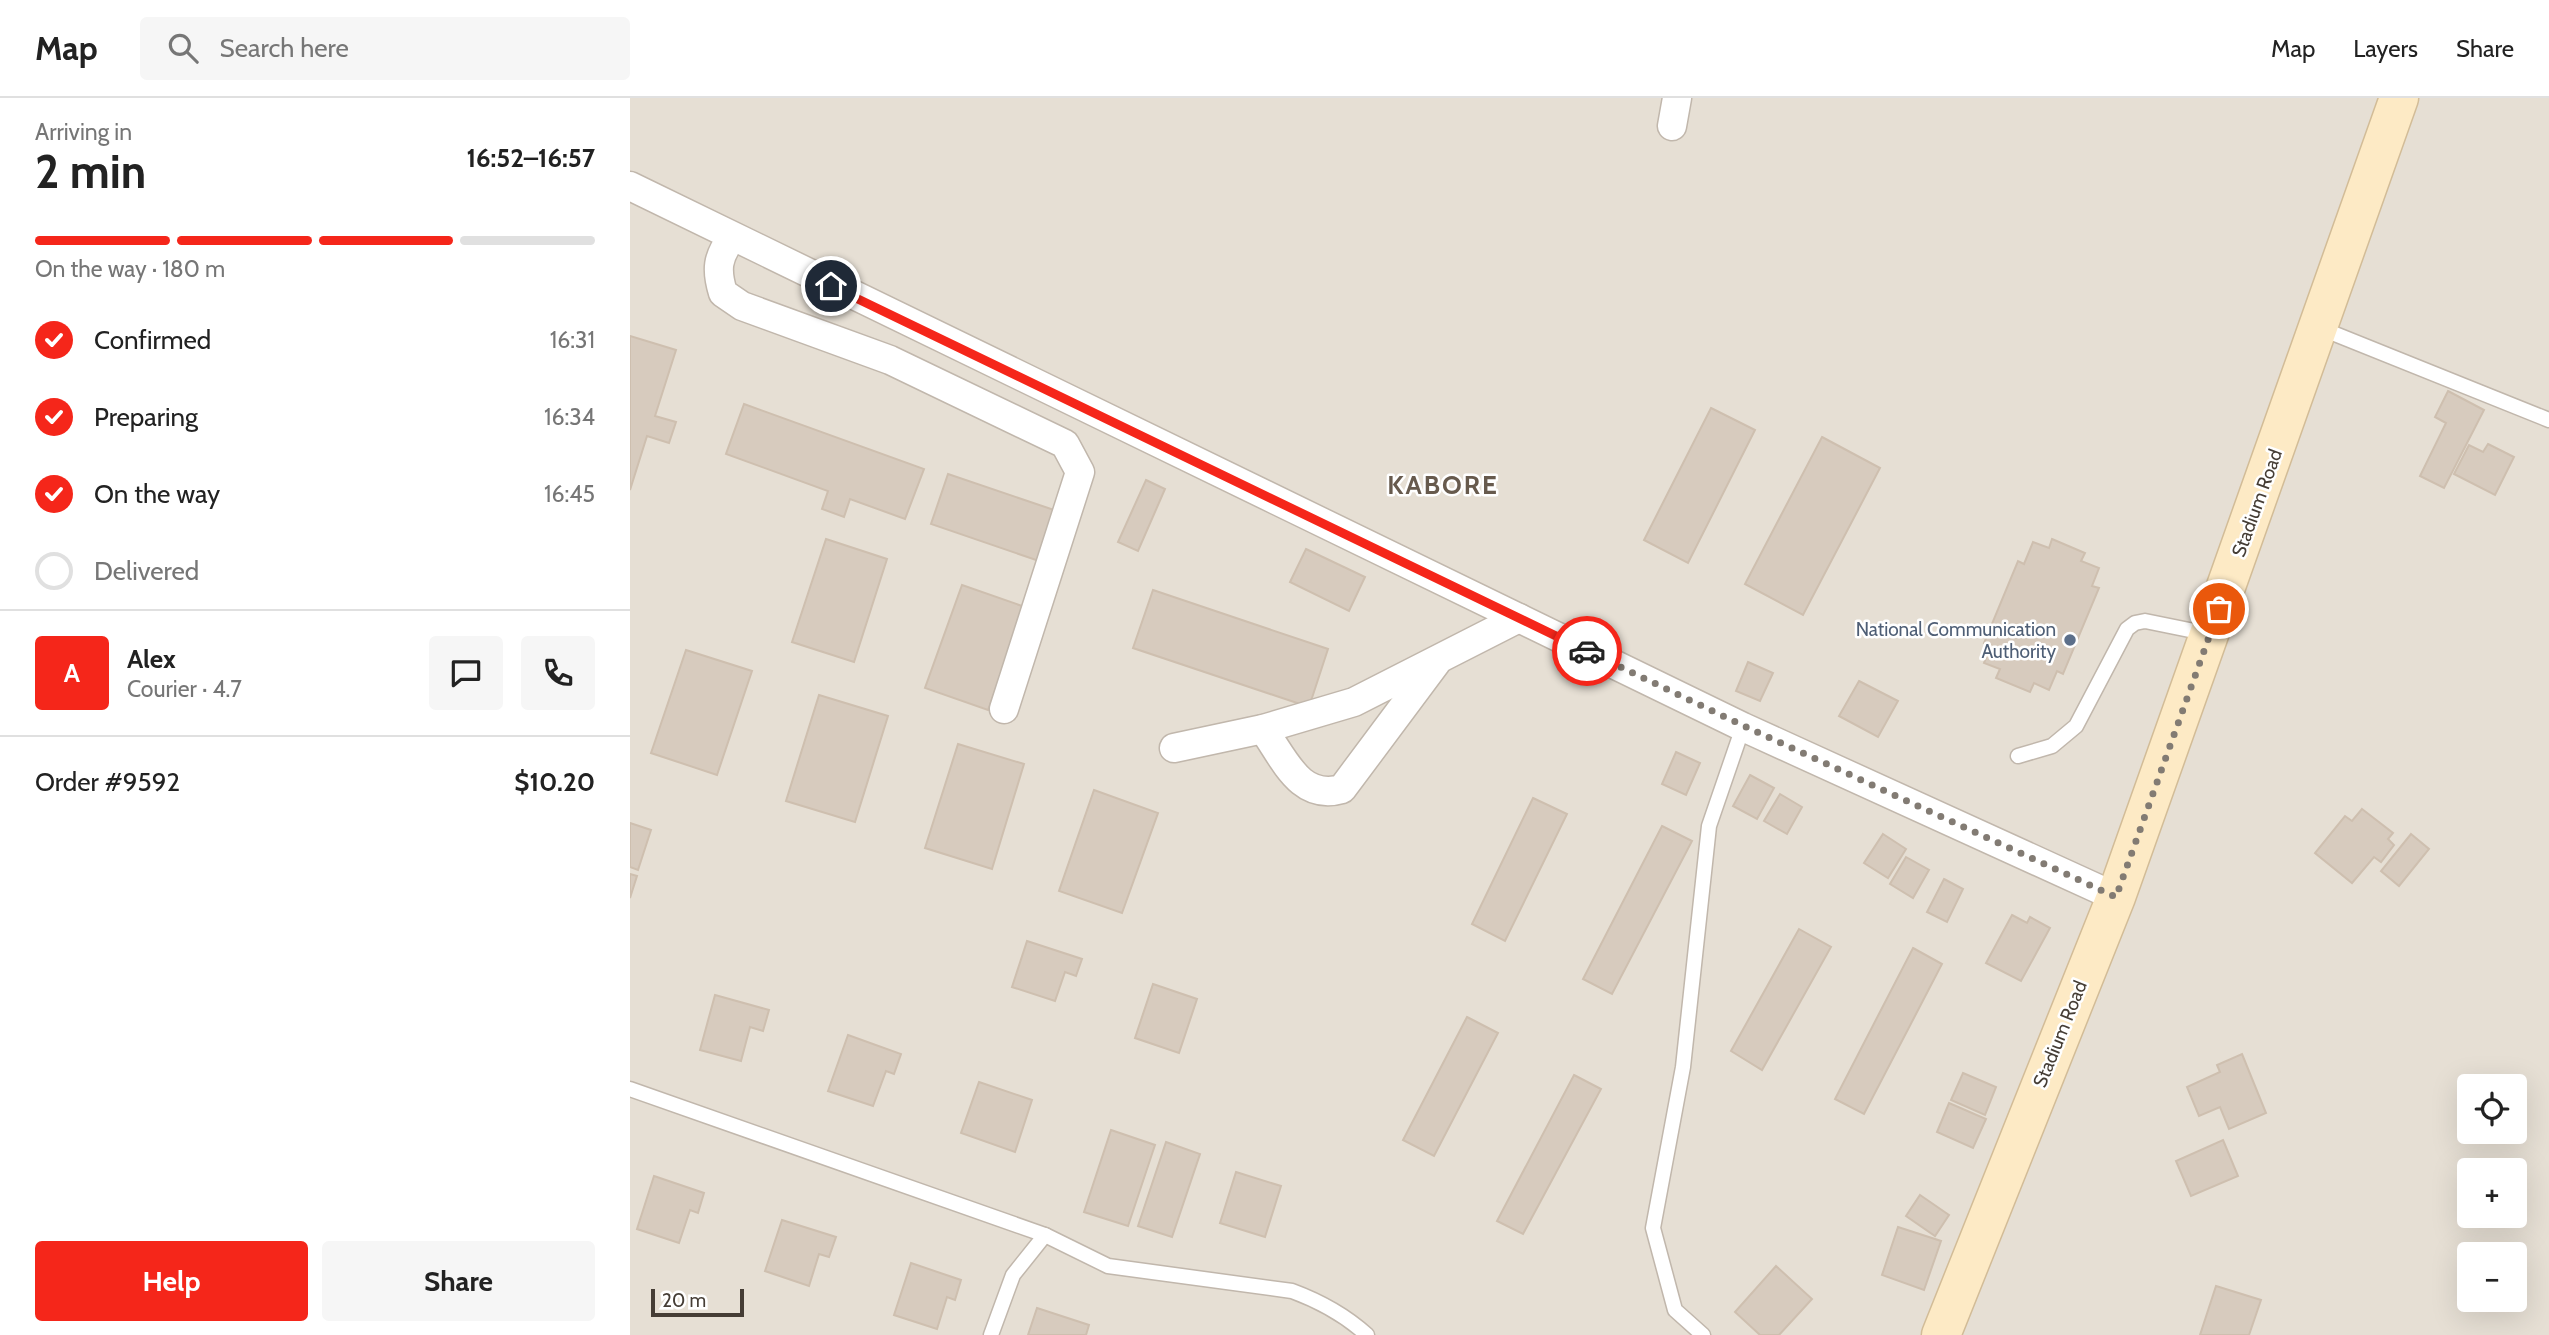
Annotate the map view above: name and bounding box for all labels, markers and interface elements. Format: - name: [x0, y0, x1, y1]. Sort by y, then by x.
- search box: [140, 17, 630, 80]
- text: Map: [35, 28, 98, 68]
- icon: search: [164, 29, 202, 67]
- text: Search here: [220, 32, 349, 64]
- text: Map: [2271, 34, 2315, 63]
- text: Layers: [2353, 34, 2418, 63]
- text: Share: [2456, 34, 2514, 63]
- text: Arriving in: [35, 118, 132, 146]
- text: 16:52–16:57: [466, 142, 595, 174]
- text: 2 min: [35, 144, 146, 200]
- text: On the way · 180 m: [35, 255, 225, 283]
- pin: [801, 256, 861, 316]
- icon: home: [812, 267, 850, 305]
- icon: check: [35, 321, 73, 359]
- text: Confirmed: [94, 324, 211, 356]
- text: 16:31: [550, 326, 595, 354]
- icon: check: [35, 398, 73, 436]
- text: Preparing: [94, 401, 198, 433]
- text: 16:34: [544, 403, 595, 431]
- street label: Stadium Road: [2227, 446, 2287, 560]
- district label: KABORE: [1387, 469, 1499, 501]
- icon: check: [35, 475, 73, 513]
- text: On the way: [94, 478, 220, 510]
- text: 16:45: [544, 480, 595, 508]
- text: Delivered: [94, 555, 199, 587]
- pin: [2189, 579, 2249, 639]
- icon: bag: [2200, 590, 2238, 628]
- courier: [1552, 616, 1622, 686]
- place label: National Communication Authority: [1856, 618, 2056, 663]
- icon: car: [1568, 632, 1606, 670]
- marker: National Communication Authority: [2062, 632, 2078, 648]
- button: chat: [429, 636, 503, 710]
- button: phone: [521, 636, 595, 710]
- text: Alex: [127, 643, 176, 675]
- text: A: [64, 657, 80, 689]
- text: Courier · 4.7: [127, 675, 242, 703]
- text: Order #9592: [35, 766, 180, 798]
- text: $10.20: [514, 766, 595, 798]
- street label: Stadium Road: [2028, 977, 2092, 1091]
- map controls: [2457, 1074, 2527, 1312]
- button: locate: [2457, 1074, 2527, 1144]
- button: +: [2457, 1158, 2527, 1228]
- button: Help: [35, 1241, 308, 1321]
- button: Share: [322, 1241, 595, 1321]
- button: −: [2457, 1242, 2527, 1312]
- scale bar: [651, 1286, 744, 1318]
- text: 20 m: [662, 1289, 706, 1312]

